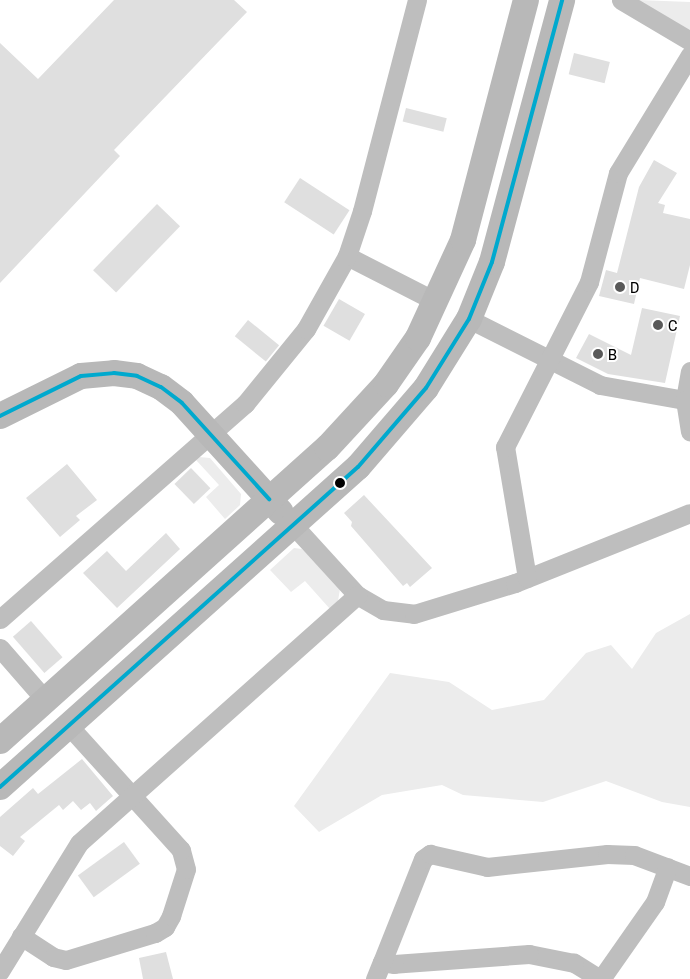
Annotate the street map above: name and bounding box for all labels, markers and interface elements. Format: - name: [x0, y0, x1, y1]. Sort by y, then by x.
- place label: D: [630, 277, 639, 297]
- marker: D: [614, 281, 626, 293]
- place label: C: [668, 315, 677, 335]
- marker: C: [652, 319, 664, 331]
- place label: B: [608, 344, 617, 364]
- marker: B: [592, 348, 604, 360]
- unlabelled marker: [335, 478, 345, 488]

